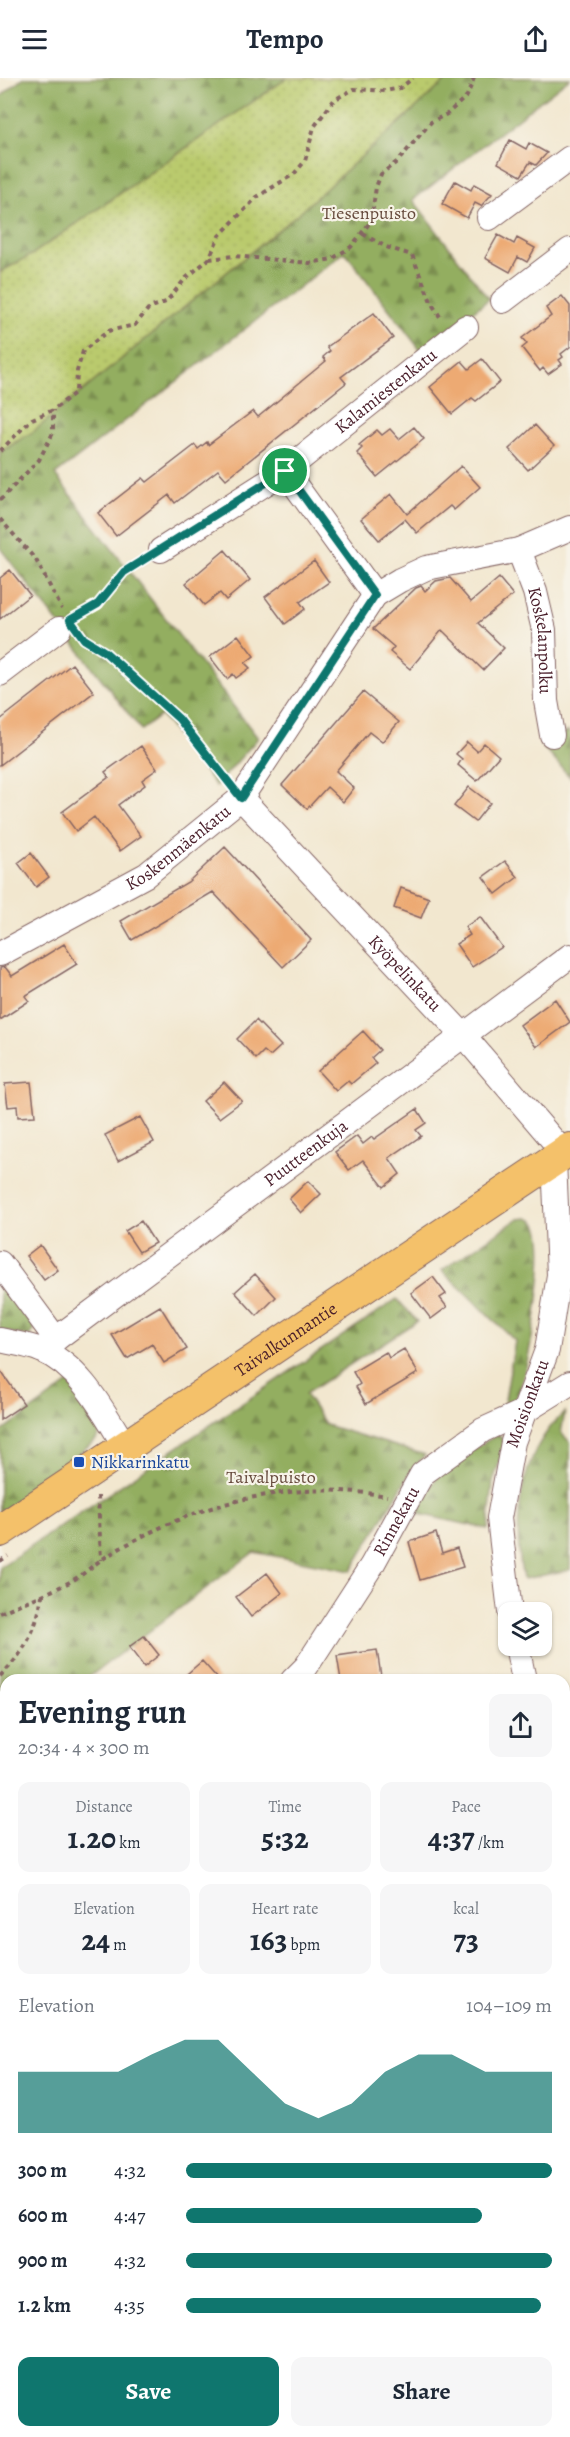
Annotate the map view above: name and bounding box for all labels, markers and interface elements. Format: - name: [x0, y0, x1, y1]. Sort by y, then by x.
- text: Tempo: [246, 21, 324, 57]
- icon: menu: [18, 23, 51, 56]
- icon: share: [519, 23, 552, 56]
- park label: Tiesenpuisto: [322, 201, 416, 225]
- street label: Kalamiestenkatu: [330, 343, 442, 439]
- pin: [259, 445, 310, 496]
- icon: arrive: [268, 454, 301, 487]
- street label: Koskelanpolku: [522, 584, 558, 695]
- street label: Koskenmäenkatu: [121, 799, 236, 896]
- street label: Kyöpelinkatu: [363, 929, 447, 1017]
- street label: Puutteenkuja: [259, 1113, 353, 1192]
- street label: Taivalkunnantie: [230, 1296, 342, 1383]
- street label: Moisionkatu: [500, 1356, 555, 1451]
- place label: Nikkarinkatu: [91, 1450, 190, 1474]
- marker: Nikkarinkatu: [72, 1455, 86, 1469]
- park label: Taivalpuisto: [226, 1465, 316, 1489]
- street label: Rinnekatu: [367, 1482, 425, 1560]
- map controls: [498, 1602, 552, 1656]
- button: layers: [498, 1602, 552, 1656]
- text: Evening run: [18, 1689, 187, 1734]
- button: share: [489, 1694, 552, 1757]
- text: 20:34 · 4 × 300 m: [18, 1734, 150, 1761]
- text: Distance: [75, 1796, 133, 1818]
- text: Time: [268, 1796, 302, 1818]
- text: Pace: [451, 1796, 481, 1818]
- text: 1.20: [67, 1818, 116, 1858]
- text: 5:32: [261, 1818, 309, 1858]
- text: 4:37: [428, 1818, 475, 1858]
- text: km: [116, 1832, 141, 1854]
- text: /km: [475, 1832, 504, 1854]
- text: Elevation: [73, 1898, 135, 1920]
- text: Heart rate: [252, 1898, 318, 1920]
- text: kcal: [453, 1898, 479, 1920]
- text: 24: [81, 1920, 110, 1960]
- text: 163: [250, 1920, 287, 1960]
- text: 73: [453, 1920, 479, 1960]
- text: m: [110, 1934, 127, 1956]
- text: bpm: [287, 1934, 320, 1956]
- text: Elevation: [18, 1992, 95, 2019]
- text: 104–109 m: [466, 1992, 552, 2019]
- text: 300 m: [18, 2157, 67, 2184]
- text: 4:32: [114, 2157, 146, 2184]
- text: 600 m: [18, 2202, 68, 2229]
- text: 4:47: [114, 2202, 145, 2229]
- text: 900 m: [18, 2247, 68, 2274]
- text: 4:32: [114, 2247, 146, 2274]
- text: 1.2 km: [18, 2292, 71, 2319]
- text: 4:35: [114, 2292, 145, 2319]
- button: Save: [18, 2357, 279, 2426]
- button: Share: [291, 2357, 552, 2426]

